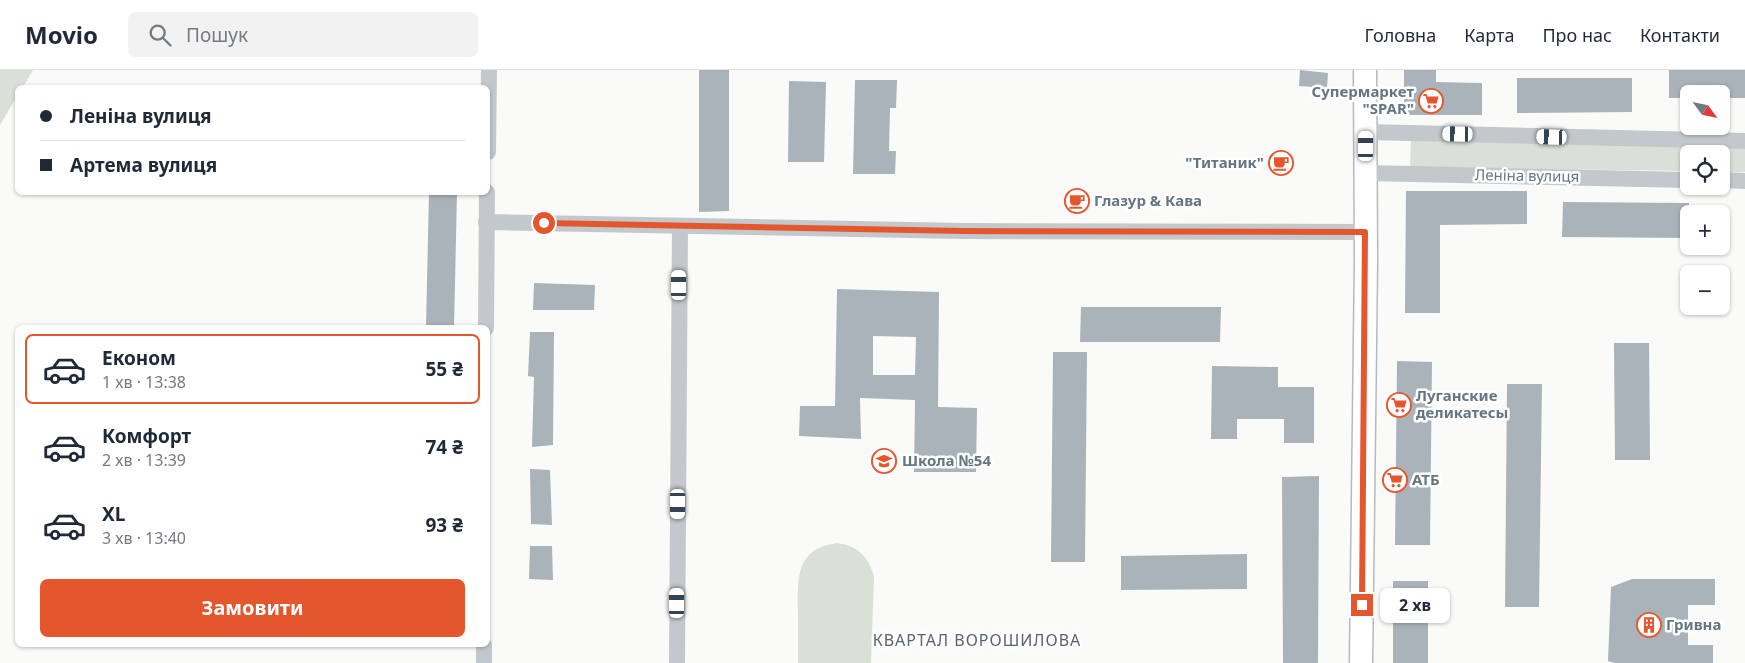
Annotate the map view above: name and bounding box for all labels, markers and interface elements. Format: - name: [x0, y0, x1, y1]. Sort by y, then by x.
- search box: [128, 12, 478, 57]
- text: Movio: [25, 18, 98, 51]
- icon: search: [146, 21, 174, 49]
- text: Пошук: [186, 22, 248, 48]
- text: Головна: [1365, 23, 1436, 47]
- text: Карта: [1464, 23, 1514, 47]
- text: Про нас: [1542, 23, 1612, 47]
- text: Контакти: [1640, 23, 1720, 47]
- place label: Супермаркет "SPAR": [1312, 81, 1414, 118]
- north arrow: [1680, 85, 1730, 135]
- map controls: [1680, 85, 1730, 315]
- supermarket icon: Супермаркет "SPAR": [1418, 88, 1444, 114]
- text: Леніна вулиця: [70, 103, 212, 129]
- car: [1442, 126, 1473, 142]
- car: [1536, 129, 1567, 145]
- car: [1358, 131, 1373, 161]
- button: locate: [1680, 145, 1730, 195]
- cafe icon: "Титаник": [1268, 150, 1294, 176]
- text: Артема вулиця: [70, 152, 217, 178]
- place label: "Титаник": [1185, 152, 1264, 172]
- street label: Леніна вулиця: [1475, 164, 1579, 186]
- cafe icon: Глазур & Кава: [1064, 188, 1090, 214]
- place label: Глазур & Кава: [1094, 190, 1202, 210]
- button: +: [1680, 205, 1730, 255]
- route start: [533, 212, 555, 234]
- button: −: [1680, 265, 1730, 315]
- car: [671, 270, 686, 300]
- text: Економ: [102, 345, 176, 371]
- icon: car: [42, 347, 87, 392]
- text: 55 ₴: [425, 356, 463, 382]
- text: 1 хв · 13:38: [102, 371, 186, 393]
- place label: Луганские деликатесы: [1416, 385, 1508, 422]
- supermarket icon: Луганские деликатесы: [1386, 392, 1412, 418]
- text: Комфорт: [102, 423, 191, 449]
- icon: car: [42, 425, 87, 470]
- text: 74 ₴: [425, 434, 463, 460]
- school or university icon: Школа №54: [871, 448, 897, 474]
- text: 2 хв · 13:39: [102, 449, 186, 471]
- place label: Школа №54: [902, 450, 991, 470]
- supermarket icon: АТБ: [1382, 467, 1408, 493]
- place label: АТБ: [1412, 469, 1440, 489]
- car: [670, 489, 685, 519]
- text: XL: [102, 501, 125, 527]
- icon: car: [42, 503, 87, 548]
- text: 93 ₴: [425, 512, 463, 538]
- text: 3 хв · 13:40: [102, 527, 186, 549]
- button: Замовити: [40, 579, 465, 637]
- car: [669, 588, 684, 618]
- callout: 2 хв: [1380, 588, 1450, 622]
- route end: [1351, 594, 1373, 616]
- text: 2 хв: [1399, 594, 1431, 616]
- building icon: Гривна: [1636, 612, 1662, 638]
- place label: Гривна: [1666, 614, 1721, 634]
- district label: КВАРТАЛ ВОРОШИЛОВА: [873, 629, 1081, 651]

